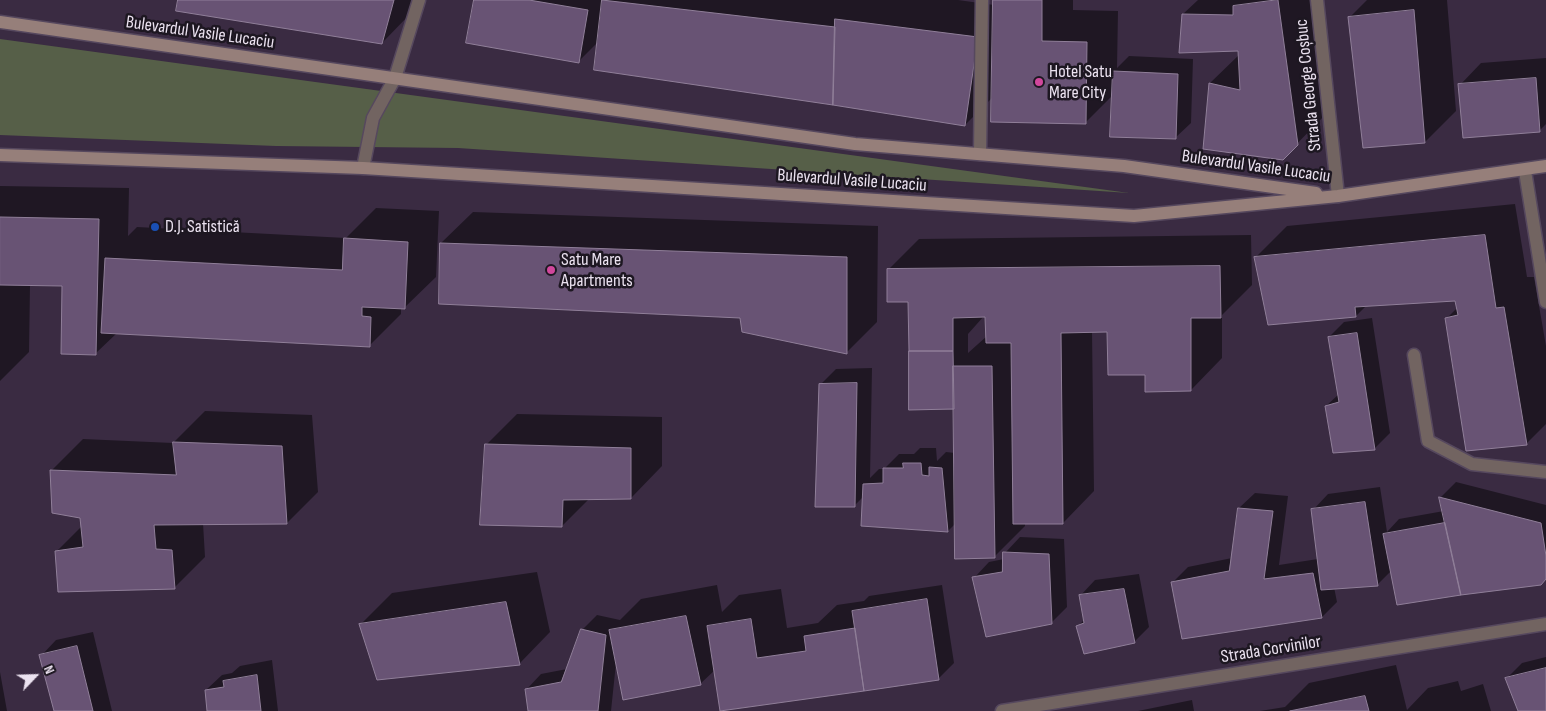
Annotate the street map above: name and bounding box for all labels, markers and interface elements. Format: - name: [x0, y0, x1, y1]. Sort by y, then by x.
- street label: Bulevardul Vasile Lucaciu: [124, 12, 276, 54]
- street label: Strada George Coșbuc: [1291, 18, 1327, 152]
- place label: Hotel Satu Mare City: [1049, 61, 1112, 104]
- marker: Hotel Satu Mare City: [1033, 76, 1045, 88]
- street label: Bulevardul Vasile Lucaciu: [1180, 146, 1332, 188]
- street label: Bulevardul Vasile Lucaciu: [777, 165, 927, 197]
- place label: D.J. Satistică: [165, 216, 240, 238]
- marker: D.J. Satistică: [149, 221, 161, 233]
- place label: Satu Mare Apartments: [561, 249, 633, 292]
- marker: Satu Mare Apartments: [545, 264, 557, 276]
- street label: Strada Corvinilor: [1219, 631, 1323, 669]
- north arrow: [10, 651, 60, 701]
- text: N: [40, 663, 58, 677]

